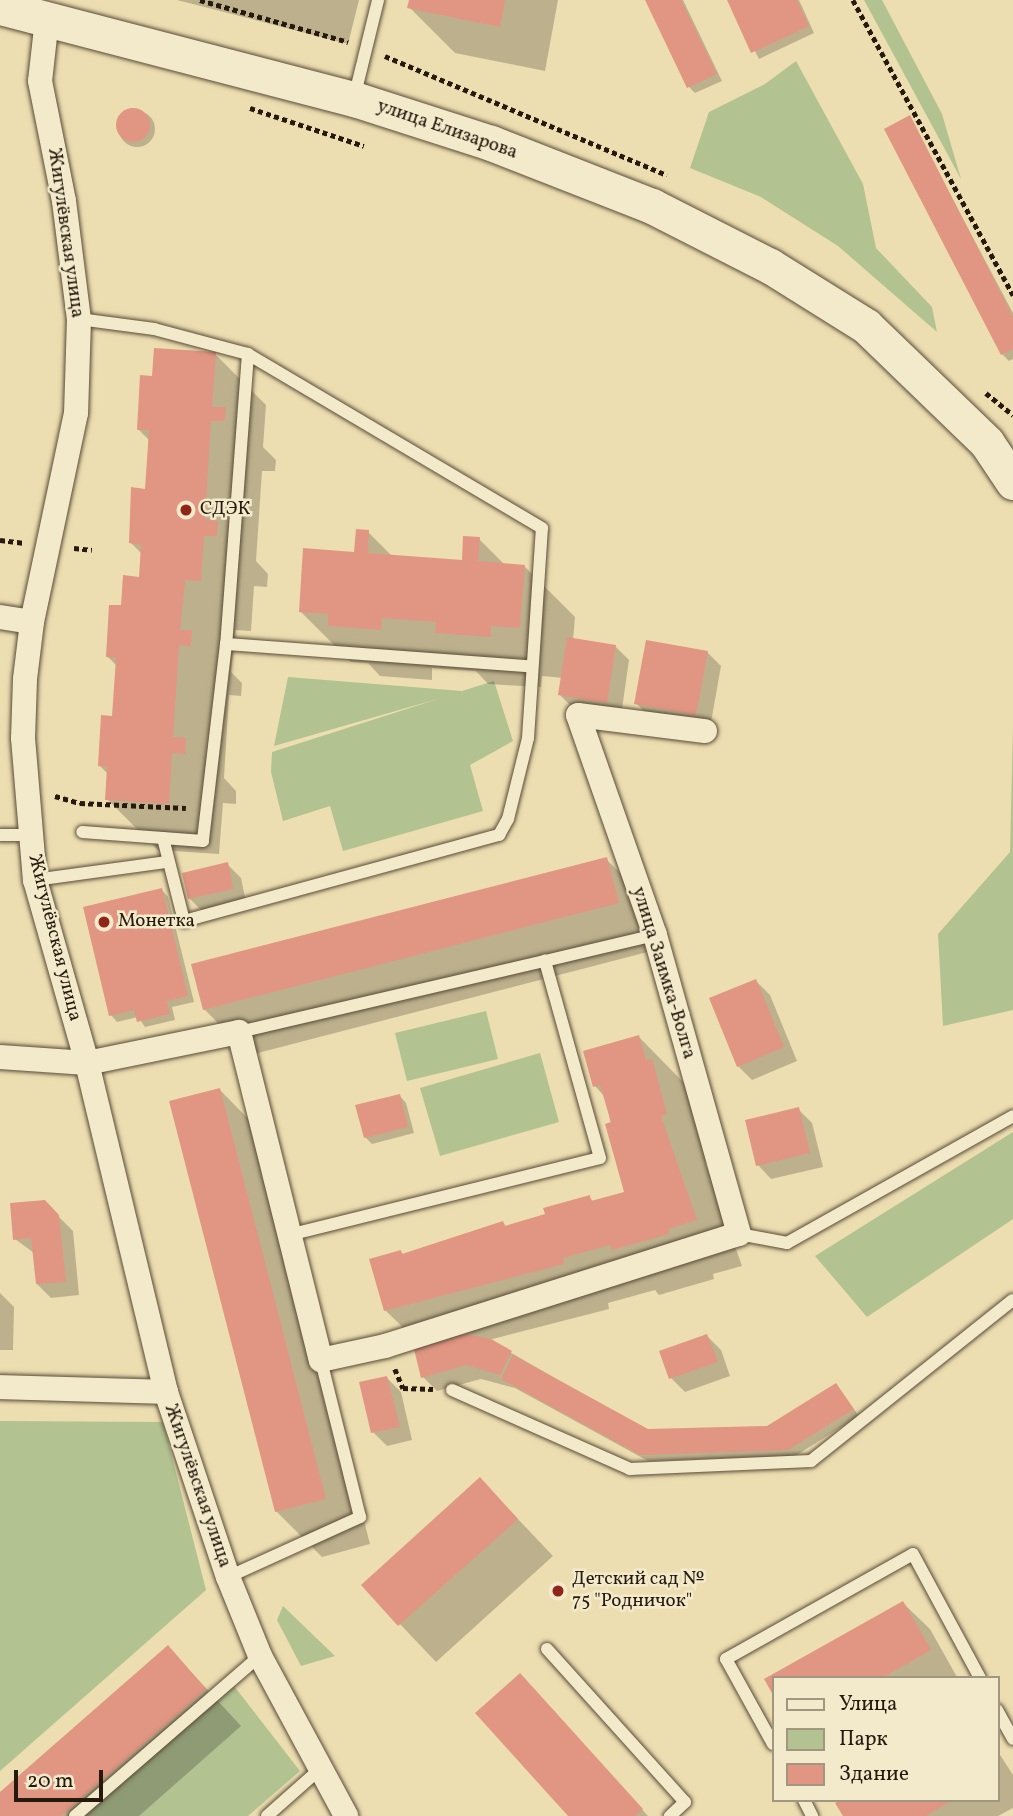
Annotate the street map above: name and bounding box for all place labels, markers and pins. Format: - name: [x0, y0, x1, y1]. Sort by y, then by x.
- place label: СДЭК: [200, 499, 250, 521]
- marker: СДЭК: [178, 502, 194, 518]
- place label: Монетка: [118, 911, 195, 933]
- marker: Монетка: [96, 914, 112, 930]
- place label: Детский сад № 75 "Родничок": [572, 1569, 704, 1613]
- marker: Детский сад № 75 "Родничок": [550, 1583, 566, 1599]

